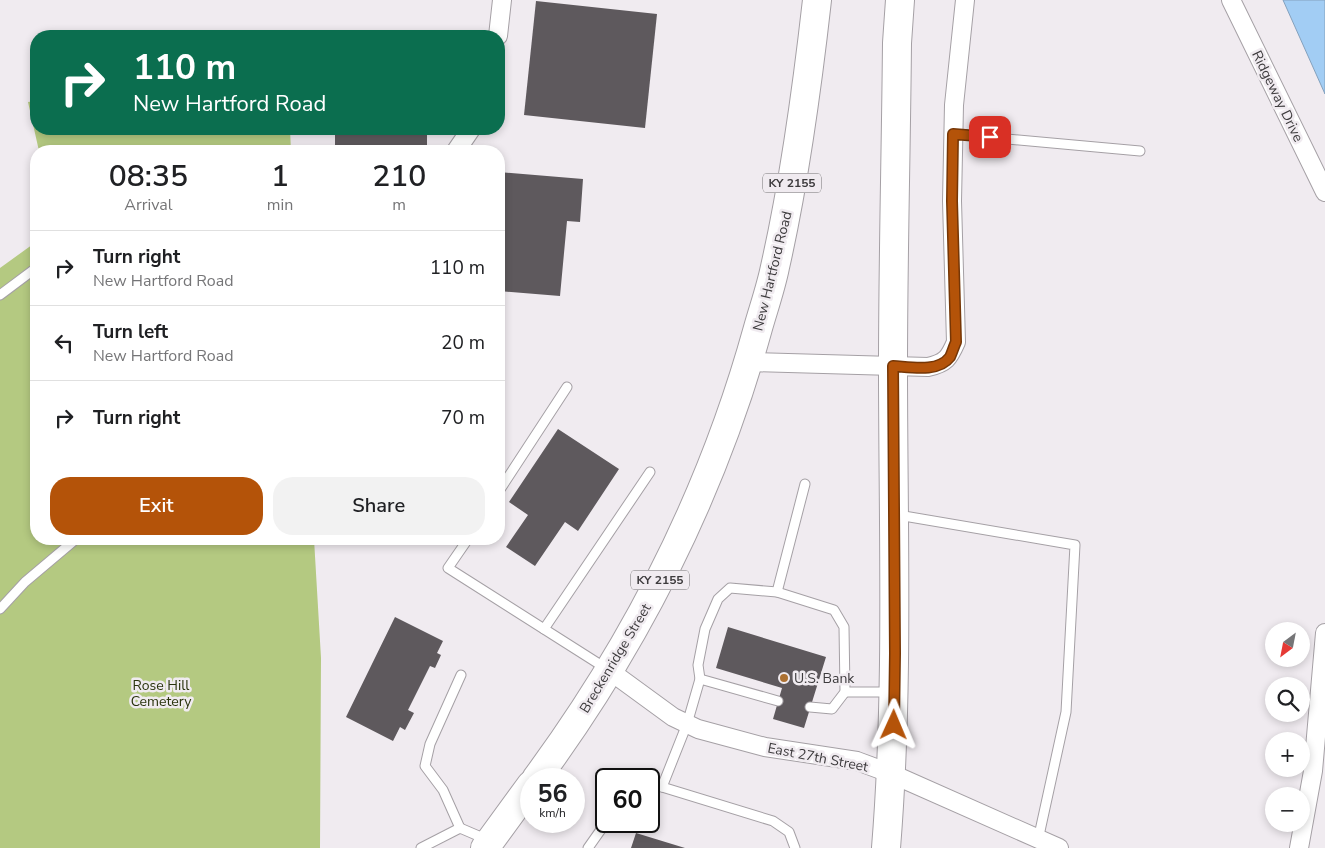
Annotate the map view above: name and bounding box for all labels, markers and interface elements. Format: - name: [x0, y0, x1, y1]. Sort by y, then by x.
- text: 110 m: [133, 44, 236, 91]
- street label: Ridgeway Drive: [1247, 47, 1308, 145]
- icon: right: [50, 50, 115, 115]
- text: New Hartford Road: [133, 89, 326, 119]
- pin: [969, 116, 1011, 158]
- icon: arrive: [976, 123, 1004, 151]
- text: 08:35: [109, 156, 188, 197]
- text: 1: [271, 156, 289, 197]
- text: 210: [372, 156, 426, 197]
- road number: KY 2155: [763, 174, 821, 192]
- text: Arrival: [124, 194, 172, 216]
- text: min: [267, 194, 293, 216]
- text: m: [392, 194, 406, 216]
- street label: New Hartford Road: [748, 209, 797, 333]
- text: Turn right: [93, 244, 180, 270]
- icon: right: [50, 254, 78, 282]
- text: 110 m: [430, 255, 485, 281]
- text: New Hartford Road: [93, 270, 234, 292]
- text: Turn left: [93, 319, 168, 345]
- icon: left: [50, 329, 78, 357]
- text: 20 m: [441, 330, 485, 356]
- text: New Hartford Road: [93, 345, 234, 367]
- icon: right: [50, 404, 78, 432]
- text: Turn right: [93, 405, 180, 431]
- text: 70 m: [441, 405, 485, 431]
- button: Exit: [50, 477, 263, 535]
- button: Share: [273, 477, 485, 535]
- road number: KY 2155: [631, 570, 689, 590]
- street label: Breckenridge Street: [575, 600, 656, 716]
- north arrow: [1265, 622, 1310, 668]
- map controls: [1265, 622, 1310, 832]
- place label: U.S. Bank: [794, 669, 855, 688]
- marker: U.S. Bank: [778, 672, 790, 684]
- park label: Rose Hill Cemetery: [131, 676, 192, 711]
- button: search: [1265, 677, 1310, 722]
- position arrow: [867, 698, 919, 750]
- button: +: [1265, 732, 1310, 777]
- street label: East 27th Street: [766, 738, 870, 777]
- speed limit sign: 60: [595, 768, 660, 833]
- text: 56: [537, 777, 568, 811]
- button: −: [1265, 787, 1310, 832]
- text: km/h: [539, 805, 566, 821]

